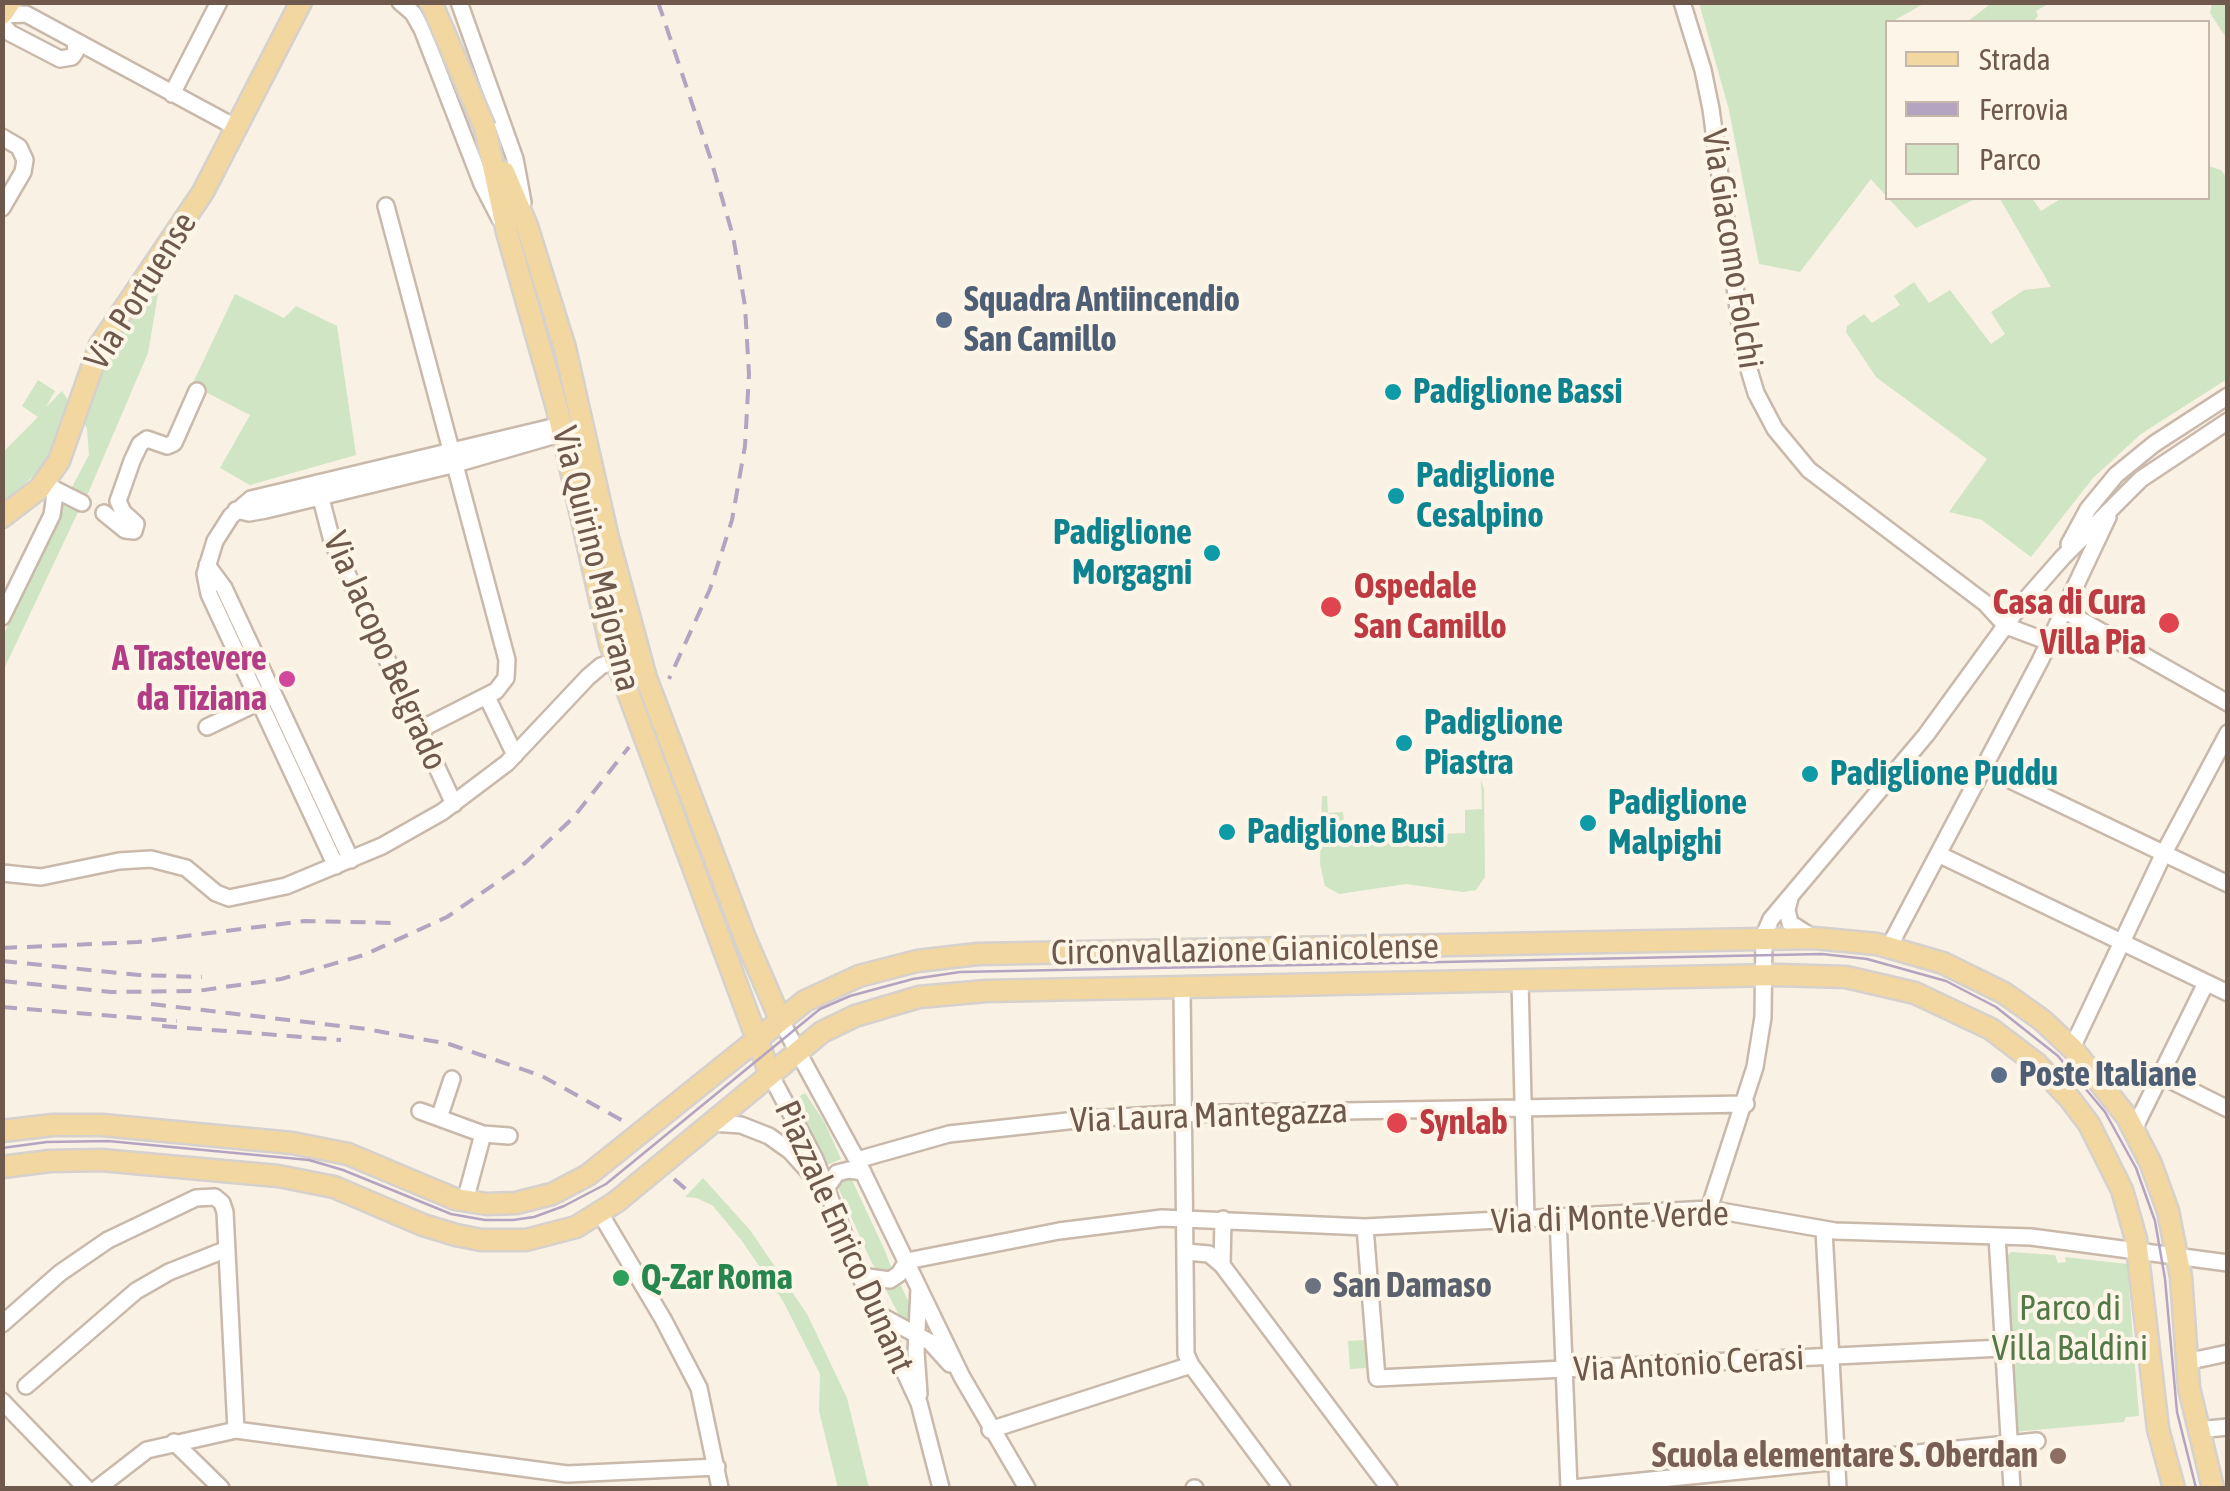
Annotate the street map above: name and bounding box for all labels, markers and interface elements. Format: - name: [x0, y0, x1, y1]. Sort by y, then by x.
- legend: [1885, 20, 2210, 200]
- text: Strada: [1979, 42, 2051, 76]
- text: Ferrovia: [1979, 92, 2069, 126]
- street label: Via Giacomo Folchi: [1692, 126, 1772, 372]
- text: Parco: [1979, 142, 2041, 176]
- street label: Via Portuense: [76, 205, 206, 377]
- place label: Squadra Antiincendio San Camillo: [964, 279, 1240, 361]
- marker: Squadra Antiincendio San Camillo: [933, 309, 955, 331]
- place label: Padiglione Bassi: [1413, 371, 1622, 413]
- marker: Padiglione Bassi: [1382, 381, 1404, 403]
- street label: Via Quirino Majorana: [543, 422, 649, 696]
- place label: Padiglione Cesalpino: [1416, 455, 1555, 537]
- marker: Padiglione Cesalpino: [1385, 485, 1407, 507]
- place label: Padiglione Morgagni: [1053, 512, 1192, 594]
- street label: Via Jacopo Belgrado: [314, 525, 456, 777]
- marker: Padiglione Morgagni: [1201, 542, 1223, 564]
- place label: Ospedale San Camillo: [1354, 566, 1507, 648]
- place label: Casa di Cura Villa Pia: [1993, 582, 2146, 664]
- marker: Ospedale San Camillo: [1318, 594, 1344, 620]
- marker: Casa di Cura Villa Pia: [2156, 610, 2182, 636]
- place label: A Trastevere da Tiziana: [112, 638, 267, 720]
- marker: A Trastevere da Tiziana: [276, 668, 298, 690]
- place label: Padiglione Piastra: [1424, 702, 1563, 784]
- marker: Padiglione Piastra: [1393, 732, 1415, 754]
- place label: Padiglione Puddu: [1830, 753, 2058, 795]
- marker: Padiglione Puddu: [1799, 763, 1821, 785]
- place label: Padiglione Malpighi: [1608, 782, 1747, 864]
- place label: Padiglione Busi: [1247, 811, 1445, 853]
- marker: Padiglione Malpighi: [1577, 812, 1599, 834]
- marker: Padiglione Busi: [1216, 821, 1238, 843]
- street label: Circonvallazione Gianicolense: [1051, 926, 1439, 974]
- place label: Poste Italiane: [2019, 1054, 2197, 1096]
- marker: Poste Italiane: [1988, 1064, 2010, 1086]
- street label: Via Laura Mantegazza: [1069, 1090, 1349, 1142]
- street label: Piazzale Enrico Dunant: [765, 1095, 923, 1379]
- place label: Synlab: [1420, 1102, 1508, 1144]
- marker: Synlab: [1384, 1110, 1410, 1136]
- street label: Via di Monte Verde: [1490, 1193, 1730, 1243]
- place label: Q-Zar Roma: [641, 1257, 793, 1299]
- place label: San Damaso: [1333, 1265, 1492, 1307]
- marker: Q-Zar Roma: [610, 1267, 632, 1289]
- marker: San Damaso: [1302, 1275, 1324, 1297]
- park label: Parco di Villa Baldini: [1992, 1288, 2148, 1370]
- street label: Via Antonio Cerasi: [1573, 1337, 1805, 1391]
- place label: Scuola elementare S. Oberdan: [1652, 1435, 2038, 1477]
- marker: Scuola elementare S. Oberdan: [2047, 1445, 2069, 1467]

